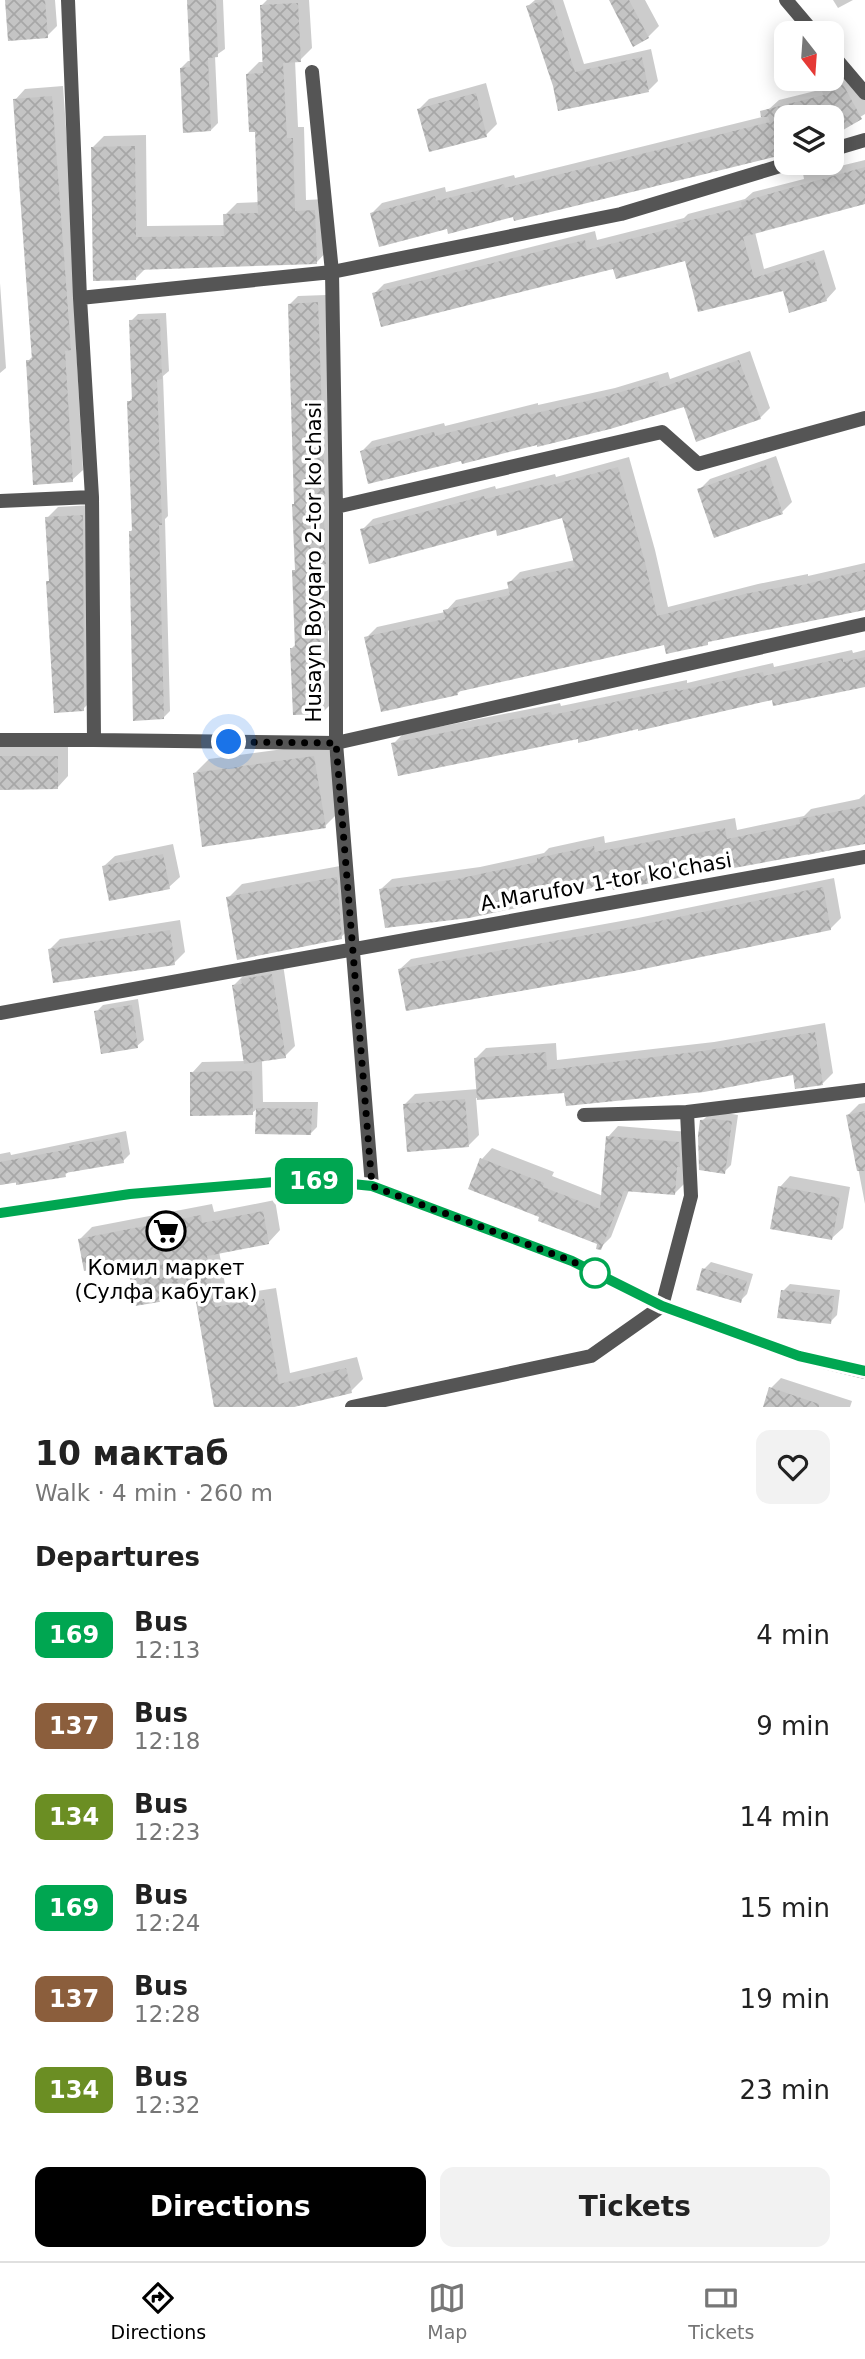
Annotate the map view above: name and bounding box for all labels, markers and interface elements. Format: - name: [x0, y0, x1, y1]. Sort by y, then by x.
- north arrow: [774, 21, 844, 91]
- map controls: [774, 21, 844, 175]
- button: layers: [774, 105, 844, 175]
- street label: Husayn Boyqaro 2-tor ko'chasi: [302, 402, 326, 722]
- your location: [211, 724, 246, 759]
- street label: A.Marufov 1-tor ko'chasi: [478, 848, 734, 916]
- line badge: 169: [274, 1158, 354, 1204]
- text: 169: [289, 1167, 339, 1195]
- supermarket icon: Комил маркет (Сулфа кабутак): [145, 1210, 187, 1252]
- place label: Комил маркет (Сулфа кабутак): [74, 1256, 258, 1304]
- unlabelled marker: [580, 1258, 610, 1288]
- button: heart: [756, 1430, 830, 1504]
- text: 10 мактаб: [35, 1434, 229, 1473]
- text: Walk · 4 min · 260 m: [35, 1480, 273, 1506]
- text: Departures: [35, 1542, 200, 1572]
- text: Bus: [134, 1607, 188, 1637]
- text: 4 min: [756, 1620, 830, 1650]
- text: 169: [49, 1621, 99, 1649]
- text: 12:13: [134, 1637, 200, 1663]
- text: Bus: [134, 1698, 188, 1728]
- text: 9 min: [756, 1711, 830, 1741]
- text: 137: [49, 1712, 99, 1740]
- text: 12:18: [134, 1728, 200, 1754]
- text: Bus: [134, 1789, 188, 1819]
- text: 14 min: [740, 1802, 830, 1832]
- text: 134: [49, 1803, 99, 1831]
- text: 12:23: [134, 1819, 200, 1845]
- text: Bus: [134, 1880, 188, 1910]
- text: 15 min: [740, 1893, 830, 1923]
- text: 169: [49, 1894, 99, 1922]
- text: 12:24: [134, 1910, 200, 1936]
- text: Bus: [134, 1971, 188, 2001]
- text: 19 min: [740, 1984, 830, 2014]
- text: 137: [49, 1985, 99, 2013]
- text: 12:28: [134, 2001, 200, 2027]
- text: Bus: [134, 2062, 188, 2092]
- text: 23 min: [740, 2075, 830, 2105]
- text: 134: [49, 2076, 99, 2104]
- text: 12:32: [134, 2092, 200, 2118]
- button: Directions: [35, 2167, 426, 2247]
- button: Tickets: [440, 2167, 830, 2247]
- tab: Directions: [111, 2279, 206, 2343]
- tab: Map: [427, 2279, 467, 2343]
- tab: Tickets: [688, 2279, 754, 2343]

